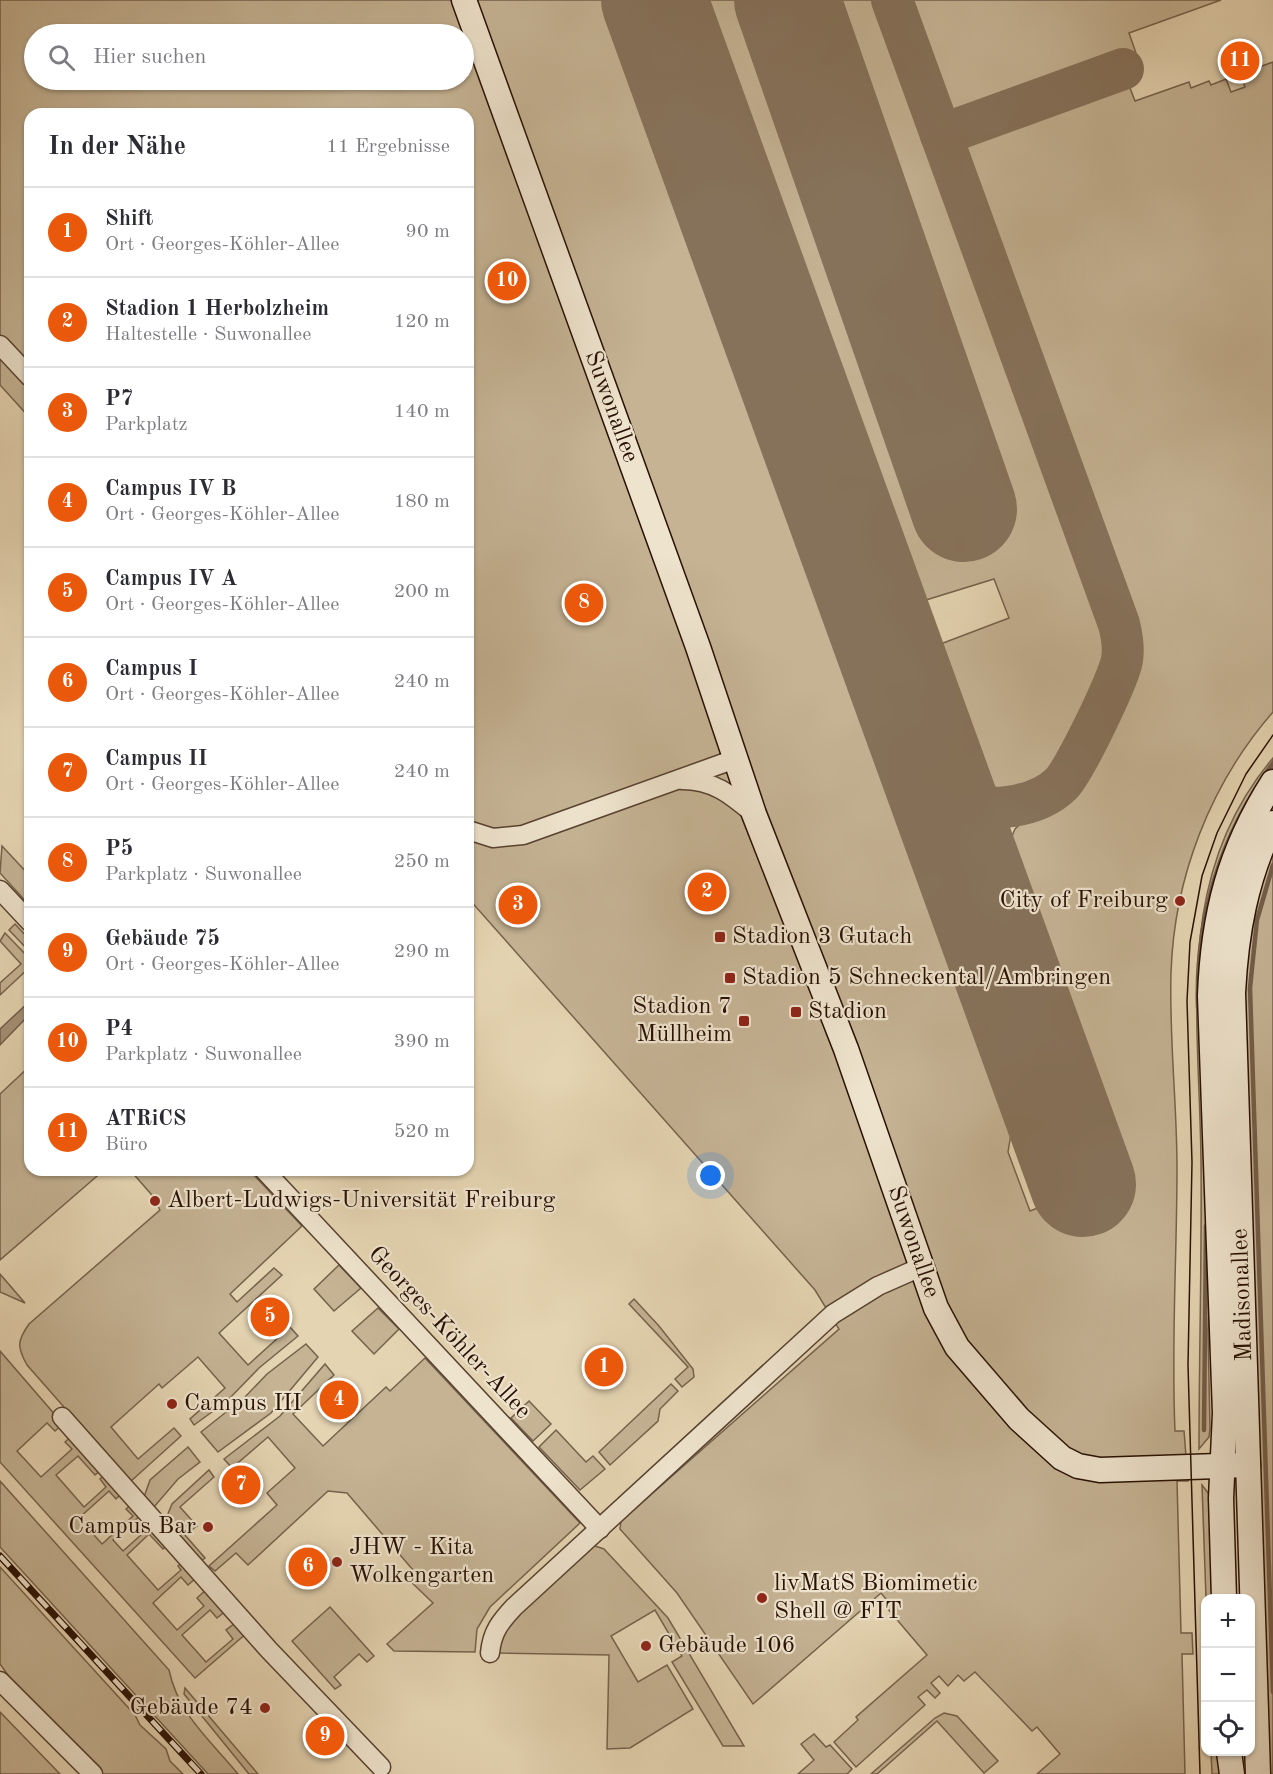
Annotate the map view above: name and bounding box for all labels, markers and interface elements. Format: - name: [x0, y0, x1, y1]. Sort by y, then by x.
- search box: [24, 24, 474, 90]
- pin: 11: [1220, 38, 1260, 84]
- icon: search: [45, 41, 78, 74]
- text: Hier suchen: [93, 46, 206, 68]
- text: In der Nähe: [48, 134, 186, 160]
- text: 11 Ergebnisse: [326, 137, 450, 157]
- text: Shift: [105, 208, 153, 230]
- text: 1: [62, 222, 73, 242]
- text: 90 m: [405, 222, 450, 242]
- text: Ort · Georges-Köhler-Allee: [105, 235, 339, 255]
- pin: 10: [488, 258, 526, 304]
- text: Stadion 1 Herbolzheim: [105, 298, 329, 320]
- text: 2: [62, 312, 73, 332]
- text: 120 m: [394, 312, 450, 332]
- text: Haltestelle · Suwonallee: [105, 325, 311, 345]
- street label: Suwonallee: [580, 348, 642, 466]
- text: P7: [105, 388, 133, 410]
- text: 3: [62, 402, 73, 422]
- text: 140 m: [394, 402, 450, 422]
- text: Parkplatz: [105, 415, 188, 435]
- text: Campus IV B: [105, 478, 236, 500]
- text: 4: [62, 492, 73, 512]
- text: 180 m: [394, 492, 450, 512]
- text: Ort · Georges-Köhler-Allee: [105, 505, 339, 525]
- text: Campus IV A: [105, 568, 237, 590]
- pin: 8: [564, 580, 604, 626]
- text: 5: [62, 582, 73, 602]
- text: 200 m: [394, 582, 450, 602]
- text: Ort · Georges-Köhler-Allee: [105, 595, 339, 615]
- text: Campus I: [105, 658, 198, 680]
- text: 6: [62, 672, 73, 692]
- text: 240 m: [394, 672, 450, 692]
- text: Ort · Georges-Köhler-Allee: [105, 685, 339, 705]
- text: Campus II: [105, 748, 207, 770]
- text: 7: [62, 762, 73, 782]
- text: 240 m: [394, 762, 450, 782]
- text: Ort · Georges-Köhler-Allee: [105, 775, 339, 795]
- text: P5: [105, 838, 133, 860]
- text: 8: [62, 852, 73, 872]
- text: 250 m: [394, 852, 450, 872]
- text: Parkplatz · Suwonallee: [105, 865, 302, 885]
- pin: 2: [688, 870, 726, 914]
- pin: 3: [498, 882, 538, 928]
- place label: City of Freiburg: [1000, 889, 1168, 913]
- marker: City of Freiburg: [1173, 894, 1187, 908]
- place label: Stadion 3 Gutach: [732, 925, 912, 949]
- text: Gebäude 75: [105, 928, 220, 950]
- marker: Stadion 3 Gutach: [713, 930, 727, 944]
- text: 9: [62, 942, 73, 962]
- text: 290 m: [394, 942, 450, 962]
- text: Ort · Georges-Köhler-Allee: [105, 955, 339, 975]
- place label: Stadion 5 Schneckental/Ambringen: [742, 966, 1111, 990]
- marker: Stadion 5 Schneckental/Ambringen: [723, 971, 737, 985]
- place label: Stadion 7 Müllheim: [632, 995, 732, 1047]
- place label: Stadion: [808, 1000, 887, 1024]
- marker: Stadion: [789, 1005, 803, 1019]
- marker: Stadion 7 Müllheim: [737, 1014, 751, 1028]
- text: P4: [105, 1018, 133, 1040]
- text: 10: [56, 1032, 79, 1052]
- text: 390 m: [394, 1032, 450, 1052]
- text: Parkplatz · Suwonallee: [105, 1045, 302, 1065]
- text: ATRiCS: [105, 1108, 187, 1130]
- text: 11: [56, 1122, 79, 1142]
- text: 520 m: [394, 1122, 450, 1142]
- text: Büro: [105, 1135, 148, 1155]
- your location: [696, 1161, 725, 1190]
- street label: Suwonallee: [883, 1183, 943, 1301]
- place label: Albert-Ludwigs-Universität Freiburg: [167, 1189, 555, 1213]
- marker: Albert-Ludwigs-Universität Freiburg: [148, 1194, 162, 1208]
- street label: Madisonallee: [1229, 1228, 1257, 1362]
- street label: Georges-Köhler-Allee: [363, 1242, 535, 1424]
- pin: 5: [250, 1294, 290, 1340]
- pin: 1: [584, 1344, 624, 1390]
- pin: 4: [320, 1378, 358, 1422]
- place label: Campus III: [184, 1392, 302, 1416]
- marker: Campus III: [165, 1397, 179, 1411]
- pin: 7: [222, 1462, 260, 1508]
- place label: Campus Bar: [68, 1515, 196, 1539]
- marker: Campus Bar: [201, 1520, 215, 1534]
- place label: JHW - Kita Wolkengarten: [349, 1536, 494, 1588]
- pin: 6: [288, 1544, 328, 1590]
- marker: JHW - Kita Wolkengarten: [330, 1555, 344, 1569]
- place label: livMatS Biomimetic Shell @ FIT: [774, 1572, 978, 1624]
- marker: livMatS Biomimetic Shell @ FIT: [755, 1591, 769, 1605]
- map controls: [1201, 1594, 1255, 1756]
- button: +: [1201, 1594, 1255, 1648]
- place label: Gebäude 106: [658, 1634, 795, 1658]
- marker: Gebäude 106: [639, 1639, 653, 1653]
- button: −: [1201, 1648, 1255, 1702]
- place label: Gebäude 74: [130, 1696, 253, 1720]
- marker: Gebäude 74: [258, 1701, 272, 1715]
- button: locate: [1201, 1702, 1255, 1756]
- pin: 9: [306, 1714, 344, 1758]

